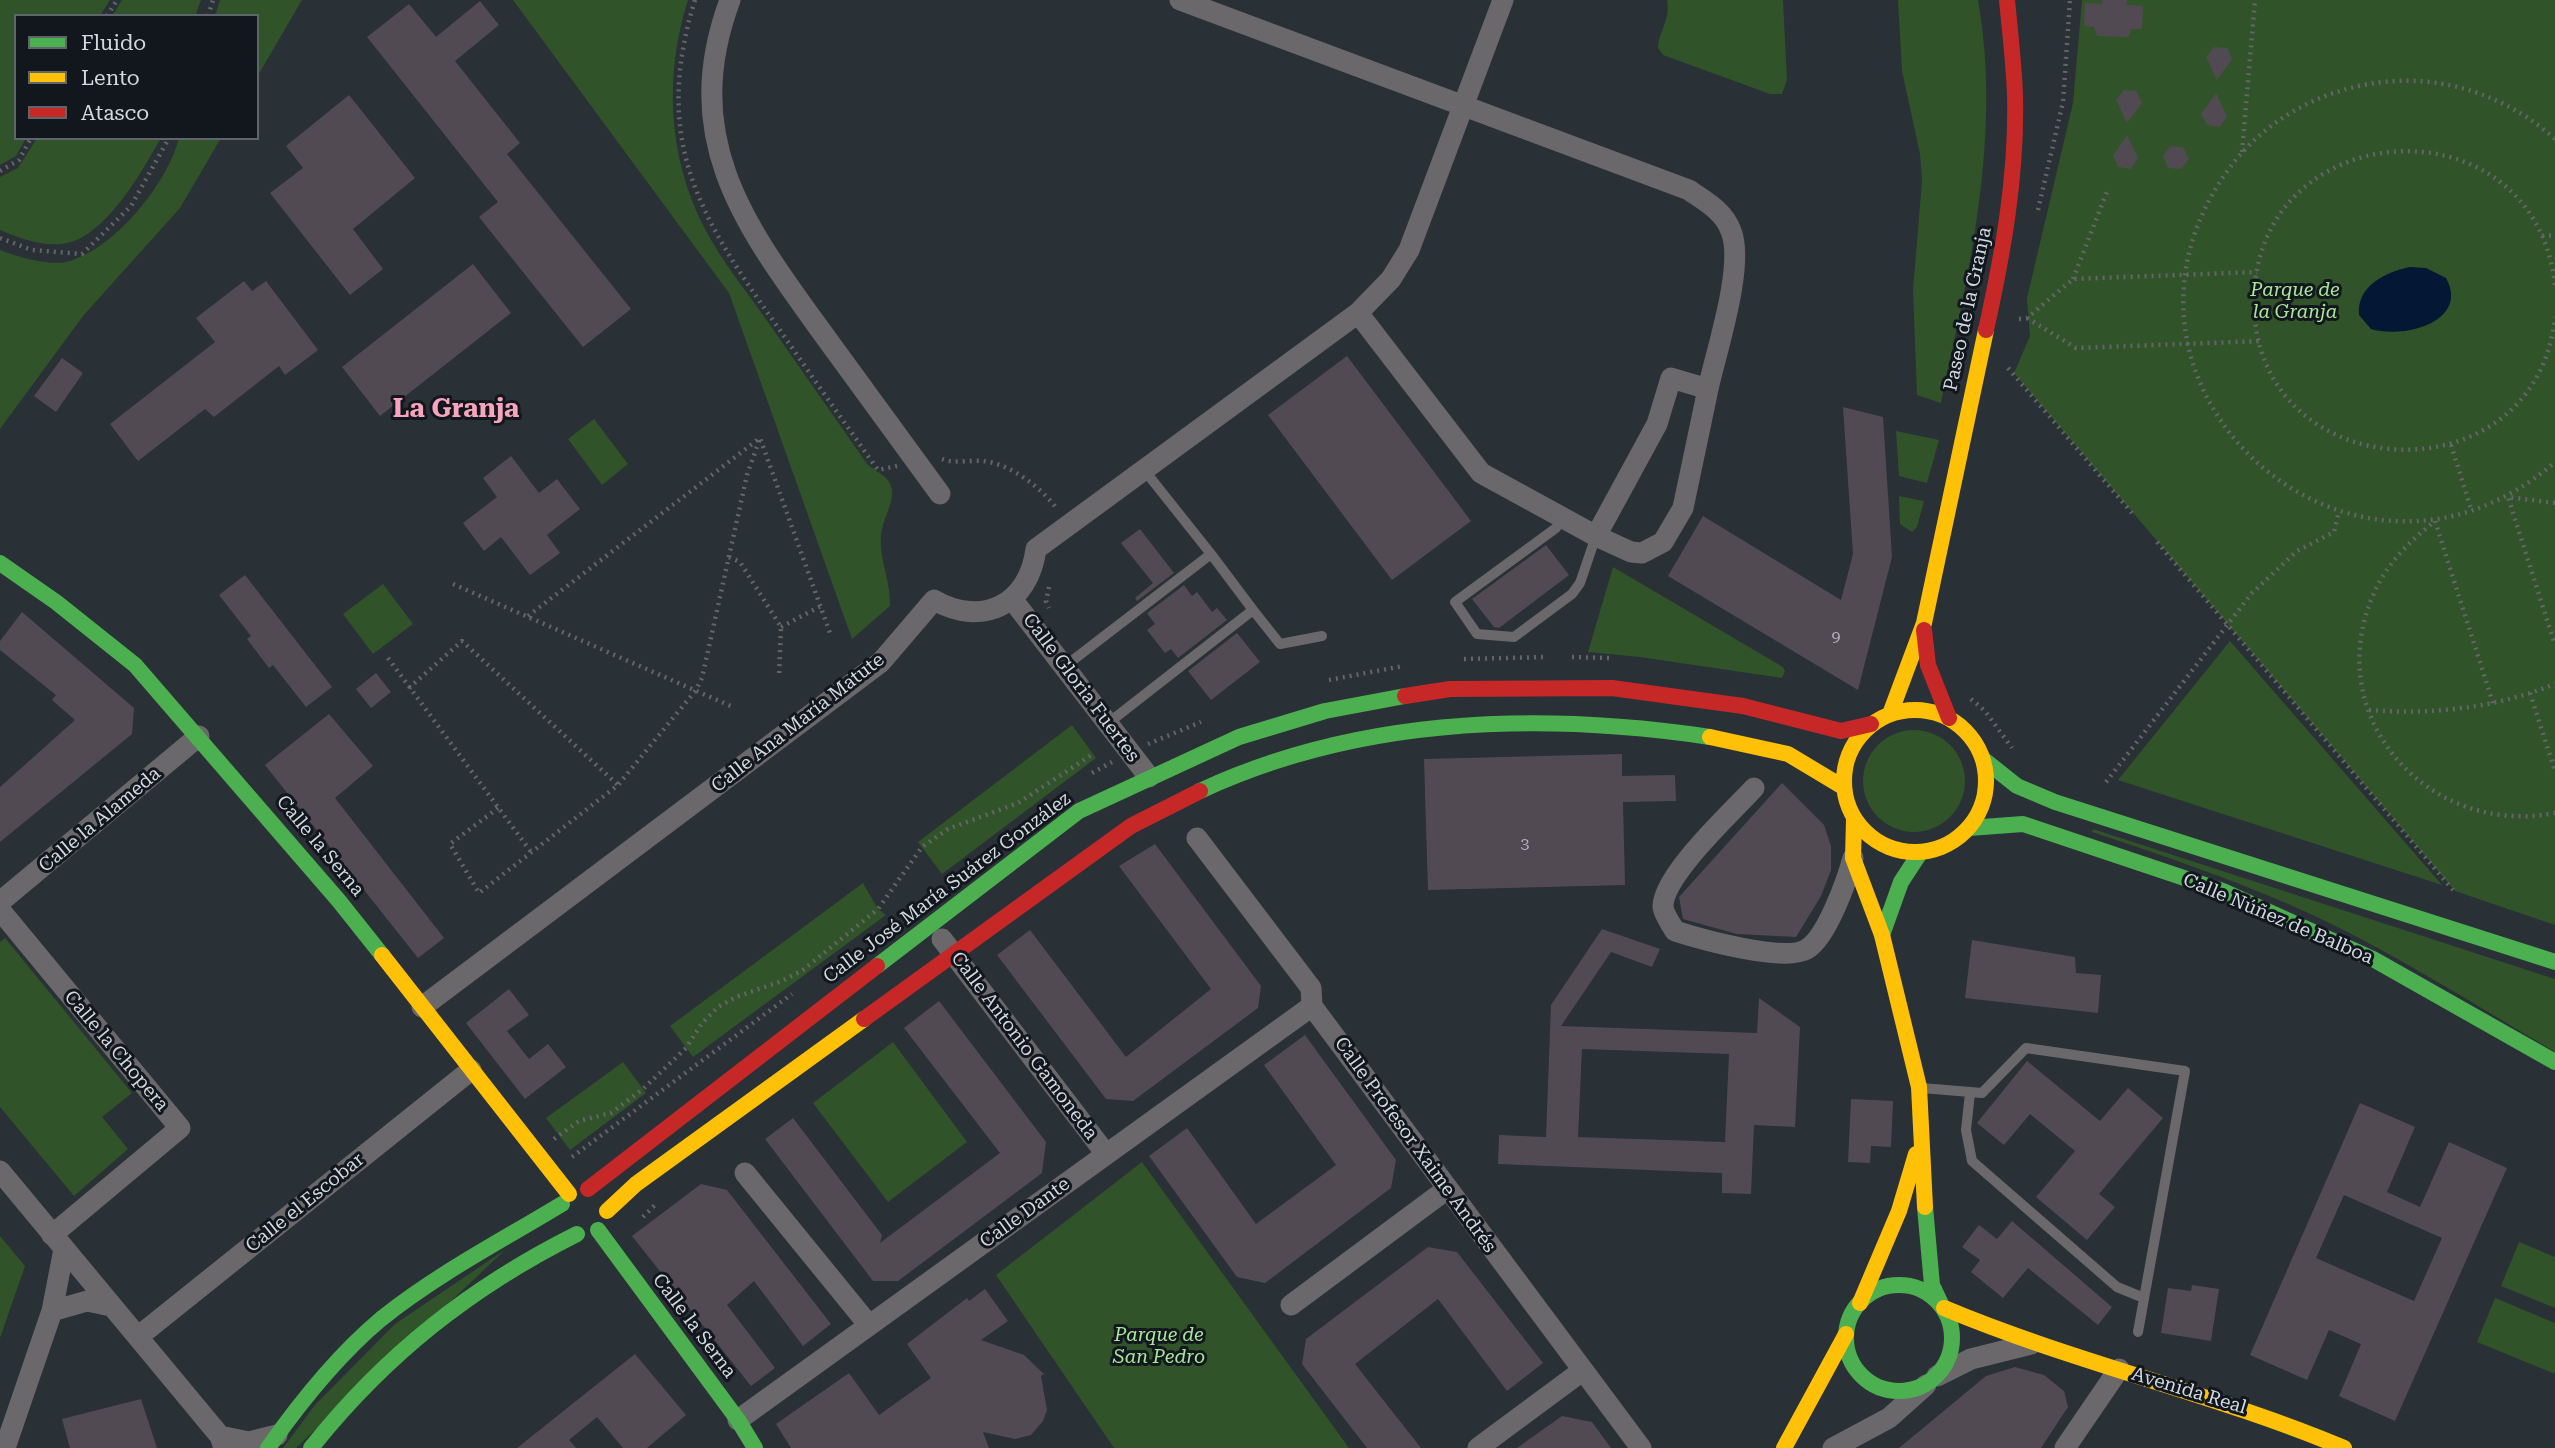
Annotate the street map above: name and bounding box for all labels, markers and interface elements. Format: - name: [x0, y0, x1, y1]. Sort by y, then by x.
- legend: [14, 14, 259, 140]
- text: Fluido: [81, 31, 146, 55]
- text: Lento: [81, 66, 140, 90]
- text: Atasco: [81, 101, 149, 125]
- street label: Paseo de la Granja: [1939, 225, 1997, 393]
- park label: Parque de la Granja: [2250, 279, 2340, 323]
- district label: La Granja: [393, 393, 519, 425]
- street label: Calle Gloria Fuertes: [1018, 609, 1144, 767]
- house number: 9: [1832, 627, 1840, 647]
- street label: Calle Ana María Matute: [707, 648, 889, 798]
- street label: Calle la Alameda: [34, 762, 166, 878]
- street label: Calle José María Suárez González: [819, 788, 1075, 988]
- street label: Calle la Serna: [271, 791, 369, 901]
- house number: 3: [1521, 834, 1529, 854]
- street label: Calle Núñez de Balboa: [2180, 869, 2376, 969]
- street label: Calle Antonio Gamoneda: [946, 948, 1102, 1144]
- street label: Calle la Chopera: [59, 986, 173, 1116]
- street label: Calle Profesor Xaime Andrés: [1329, 1033, 1501, 1257]
- street label: Calle el Escobar: [241, 1148, 369, 1258]
- street label: Calle Dante: [976, 1173, 1074, 1253]
- street label: Calle la Serna: [647, 1269, 741, 1383]
- park label: Parque de San Pedro: [1113, 1324, 1205, 1368]
- street label: Avenida Real: [2129, 1363, 2249, 1419]

